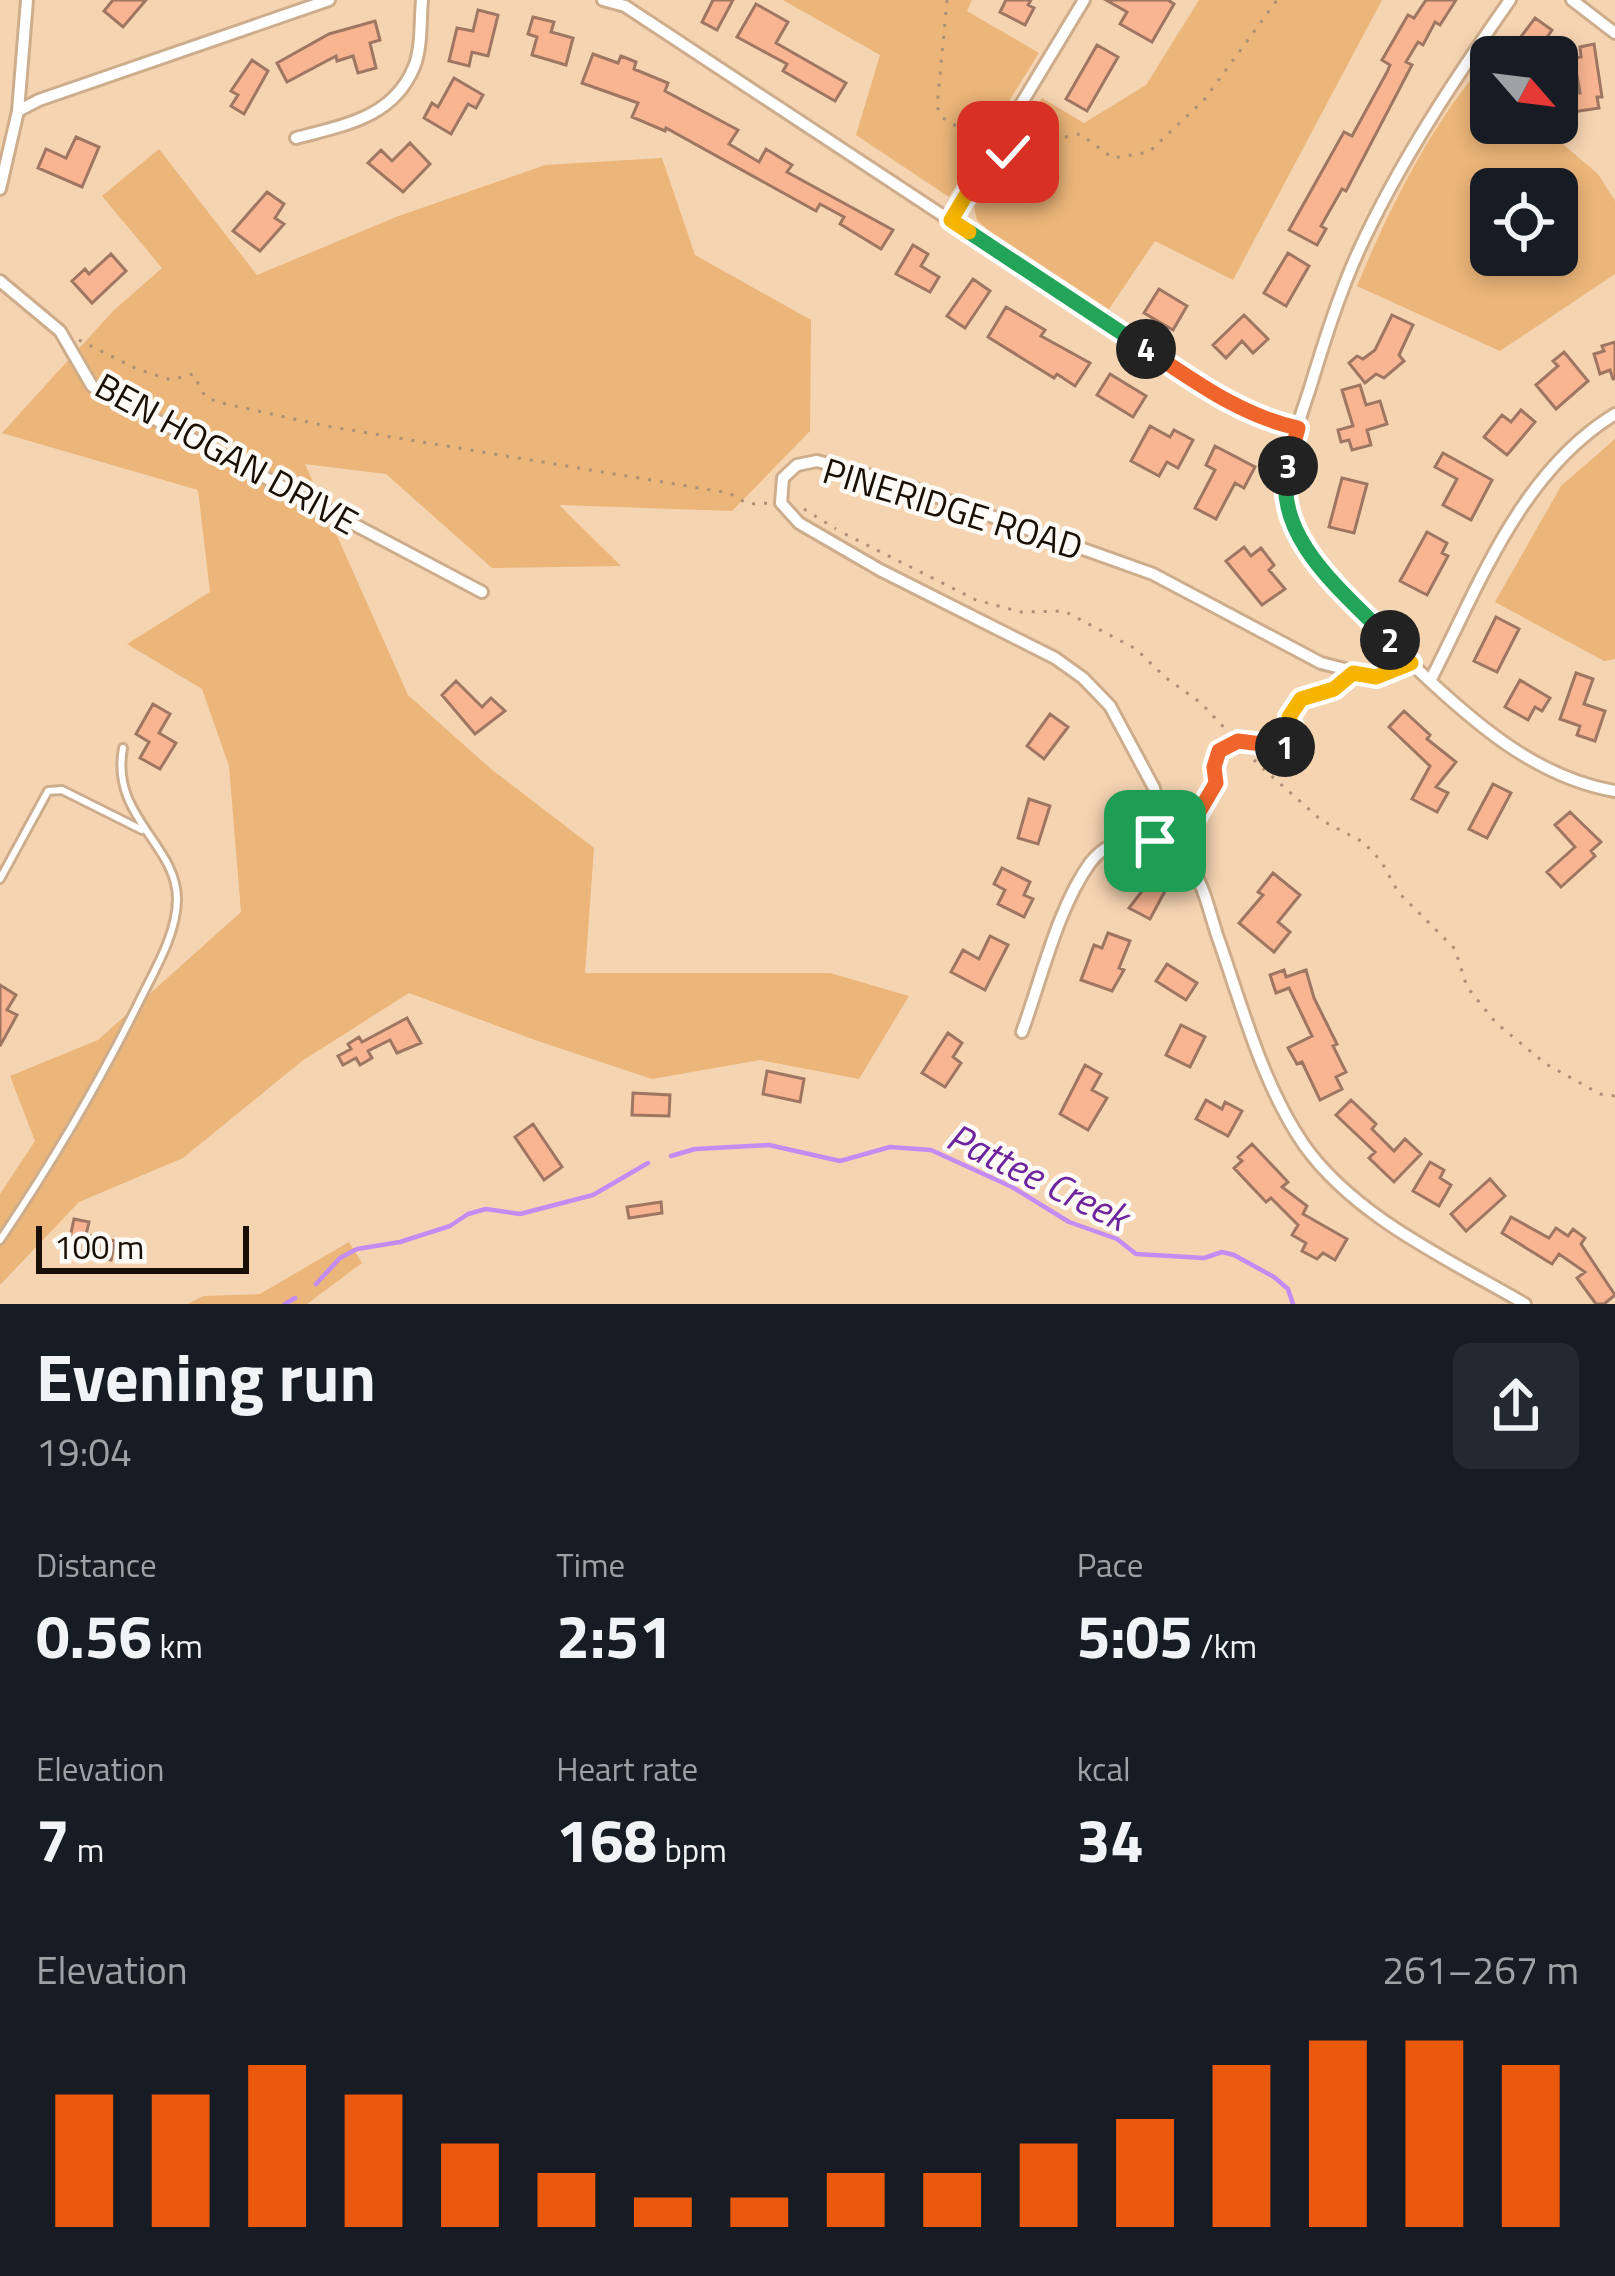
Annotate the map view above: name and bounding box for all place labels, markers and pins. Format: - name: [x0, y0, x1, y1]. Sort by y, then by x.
- pin: [957, 101, 1059, 203]
- pin: 4: [1116, 319, 1176, 379]
- pin: 3: [1258, 436, 1318, 496]
- pin: 2: [1360, 610, 1420, 670]
- pin: 1: [1255, 717, 1315, 777]
- pin: [1104, 790, 1206, 892]

